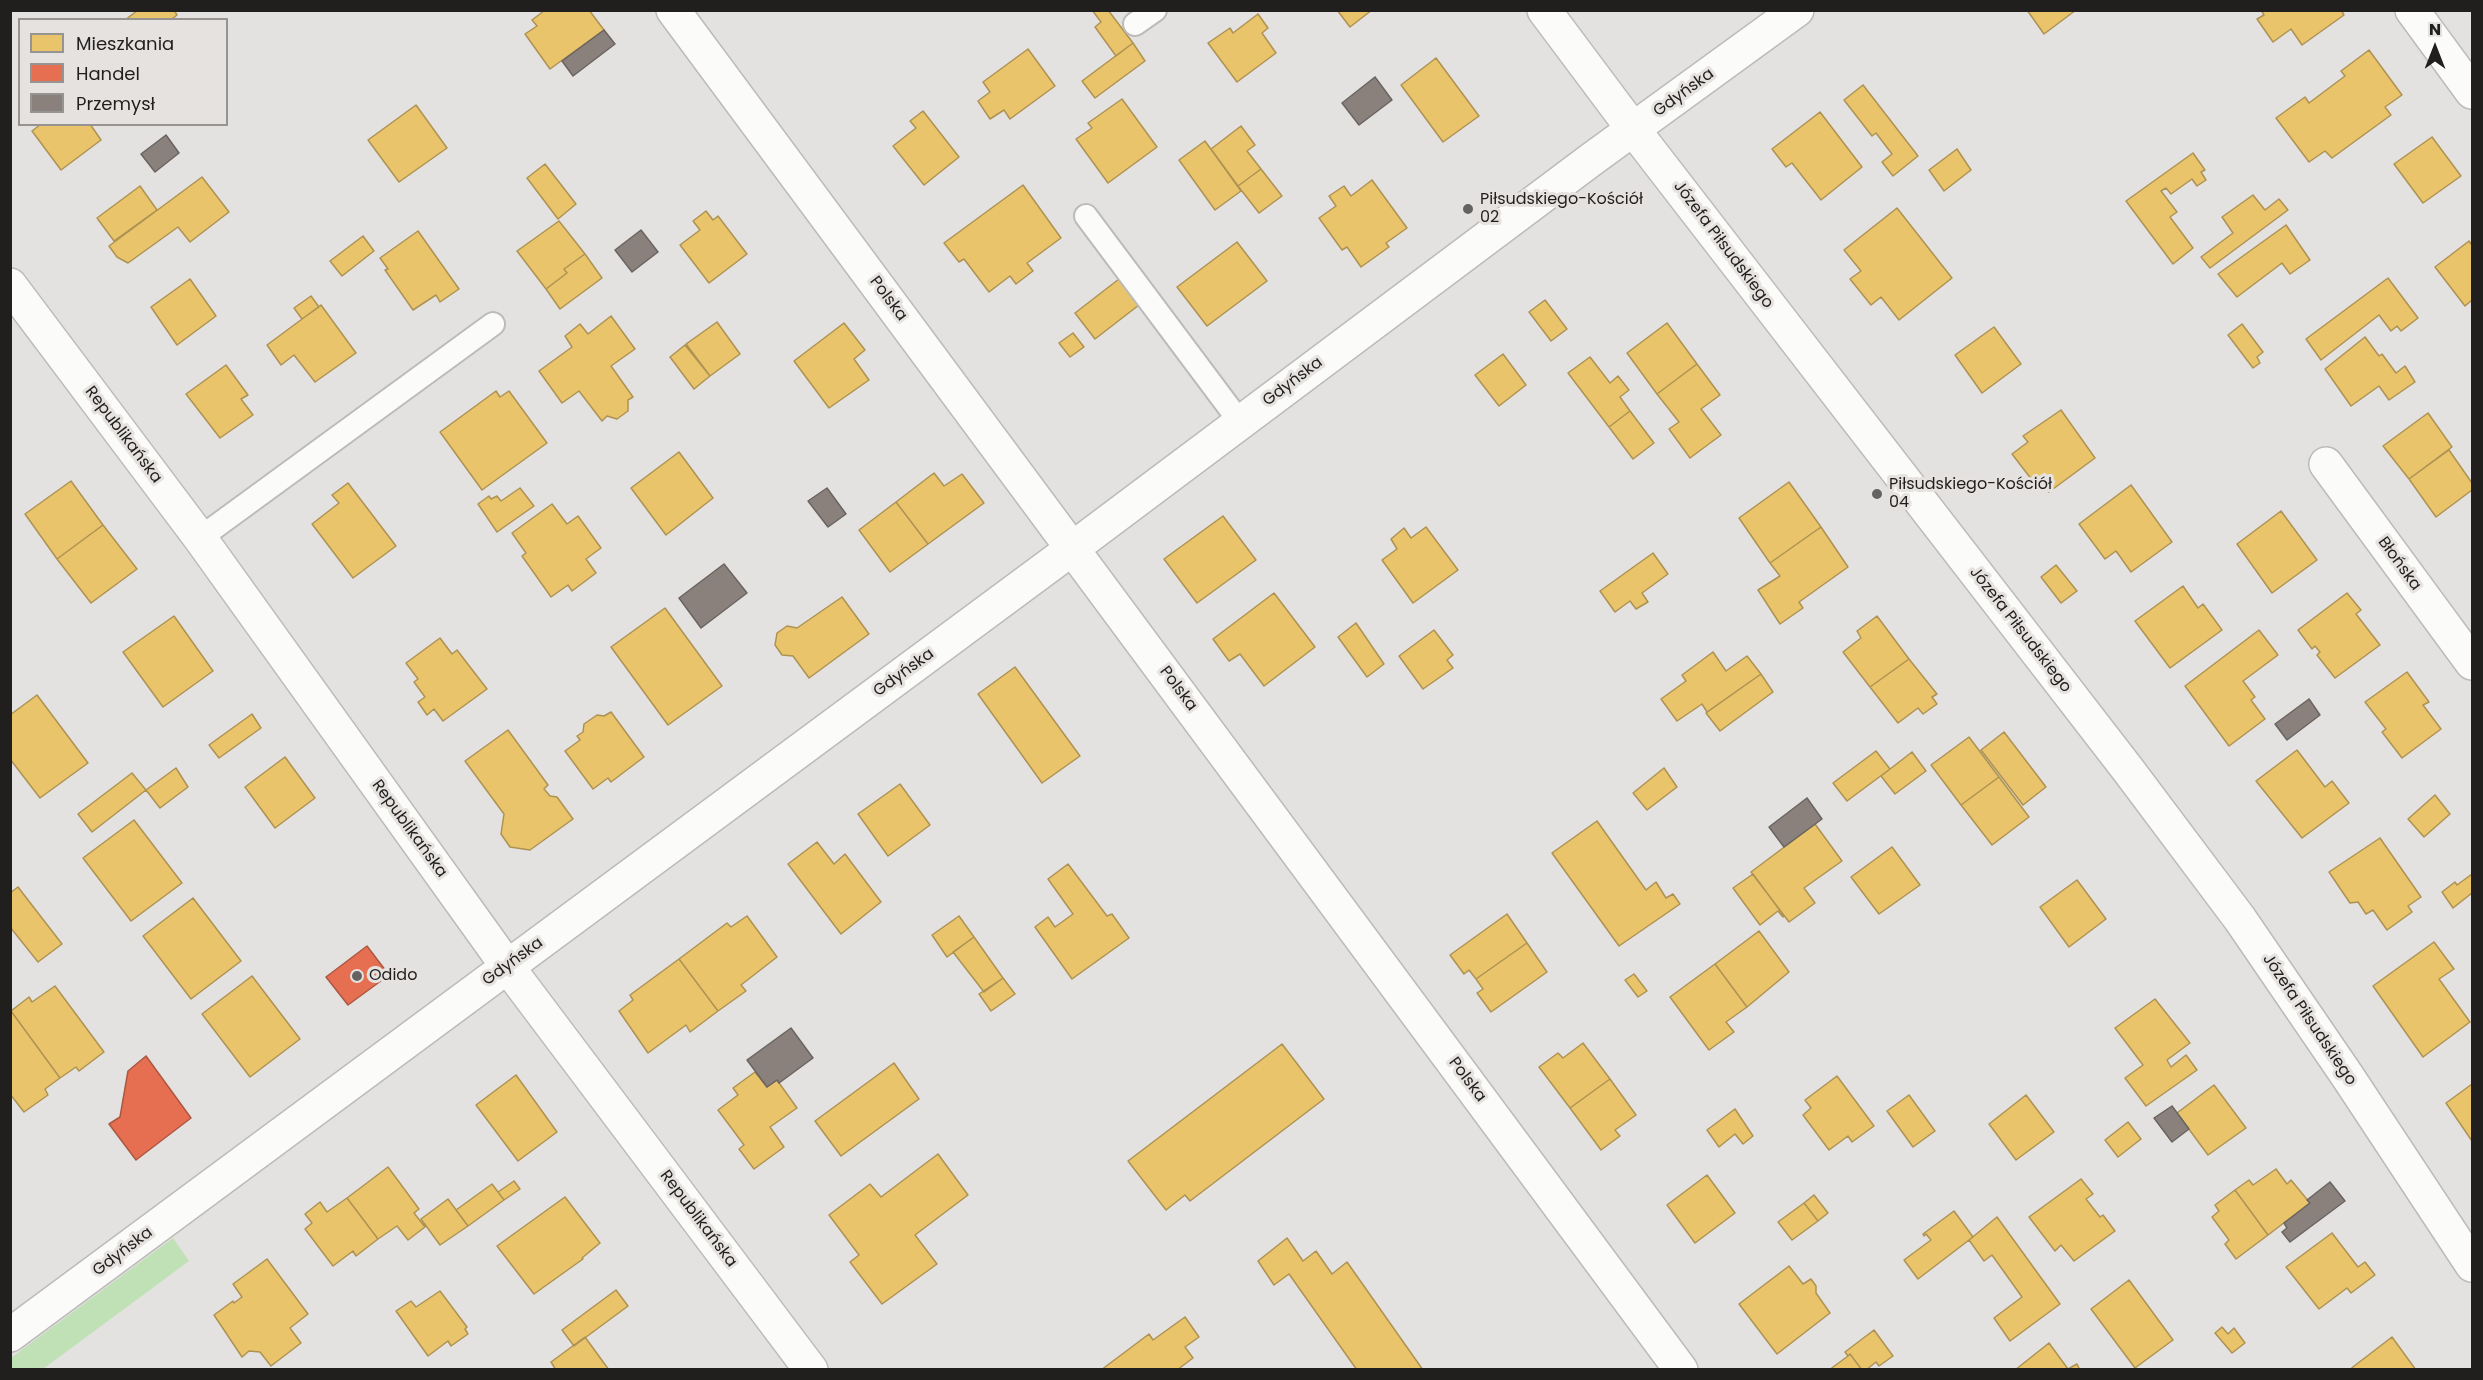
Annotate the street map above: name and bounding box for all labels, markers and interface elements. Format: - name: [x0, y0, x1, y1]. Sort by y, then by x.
- legend: [18, 18, 228, 126]
- north arrow: [2405, 18, 2465, 78]
- text: N: [2429, 18, 2441, 41]
- text: Mieszkania: [76, 31, 174, 56]
- text: Handel: [76, 61, 140, 86]
- street label: Gdyńska: [1650, 65, 1718, 121]
- text: Przemysł: [76, 91, 155, 116]
- street label: Józefa Piłsudskiego: [1669, 178, 1777, 312]
- place label: Piłsudskiego-Kościół 02: [1480, 190, 1643, 228]
- marker: Piłsudskiego-Kościół 02: [1461, 202, 1475, 216]
- street label: Polska: [865, 273, 911, 325]
- street label: Gdyńska: [1259, 353, 1327, 411]
- street label: Republikańska: [80, 383, 166, 487]
- place label: Piłsudskiego-Kościół 04: [1889, 475, 2052, 513]
- marker: Piłsudskiego-Kościół 04: [1870, 487, 1884, 501]
- street label: Błońska: [2373, 533, 2425, 595]
- street label: Józefa Piłsudskiego: [1965, 563, 2075, 697]
- street label: Gdyńska: [870, 645, 938, 701]
- street label: Polska: [1155, 663, 1201, 715]
- street label: Republikańska: [367, 776, 451, 882]
- street label: Gdyńska: [479, 934, 547, 990]
- street label: Józefa Piłsudskiego: [2258, 951, 2360, 1089]
- place label: Odido: [369, 966, 417, 986]
- marker: Odido: [350, 969, 364, 983]
- street label: Polska: [1444, 1054, 1490, 1106]
- street label: Republikańska: [655, 1167, 741, 1271]
- street label: Gdyńska: [89, 1223, 157, 1281]

